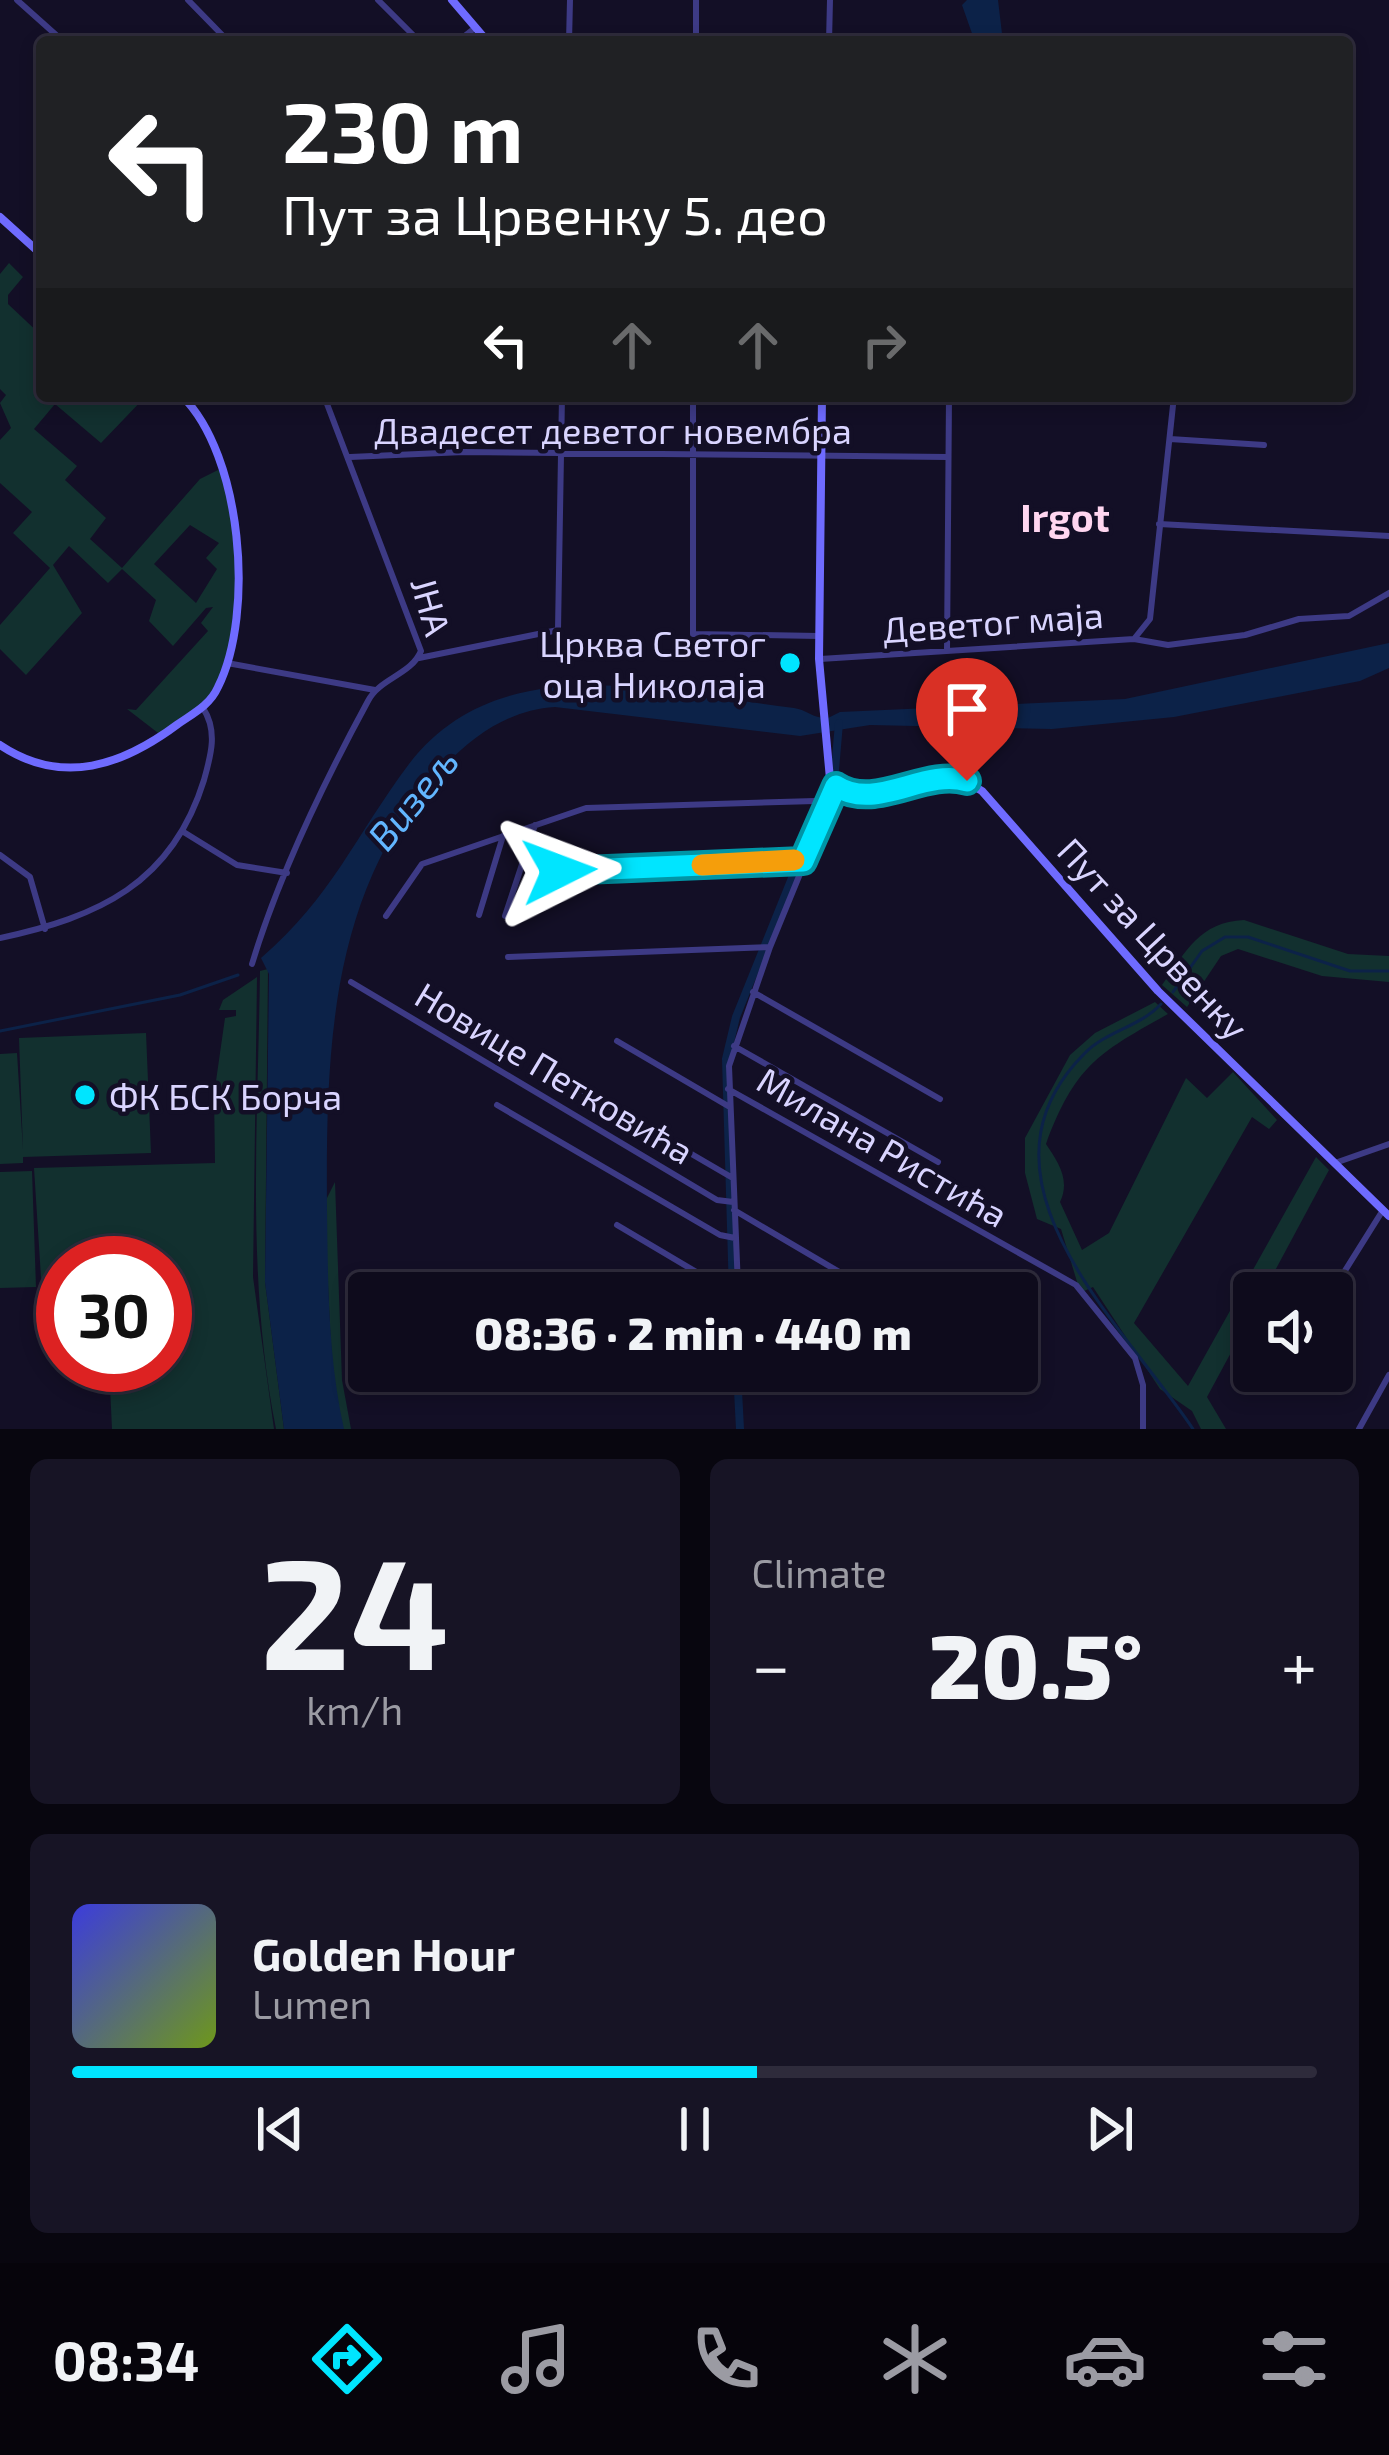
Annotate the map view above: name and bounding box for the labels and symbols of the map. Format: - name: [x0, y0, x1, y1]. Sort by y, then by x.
- street label: Двадесет деветог новембра: [374, 408, 852, 451]
- district label: Irgot: [1020, 493, 1110, 540]
- street label: ЈНА: [403, 572, 461, 641]
- street label: Деветог маја: [881, 592, 1105, 650]
- place label: Црква Светог оца Николаја: [539, 621, 766, 705]
- marker: Црква Светог оца Николаја: [777, 650, 803, 676]
- pin: [916, 658, 1018, 781]
- water label: Визељ: [357, 737, 467, 859]
- position arrow: [496, 808, 622, 934]
- street label: Пут за Црвенку: [1049, 829, 1258, 1048]
- street label: Новице Петковића: [408, 972, 702, 1172]
- street label: Милана Ристића: [750, 1057, 1016, 1235]
- place label: ФК БСК Борча: [109, 1074, 342, 1117]
- marker: ФК БСК Борча: [72, 1082, 98, 1108]
- speed limit sign: 30: [36, 1236, 192, 1392]

